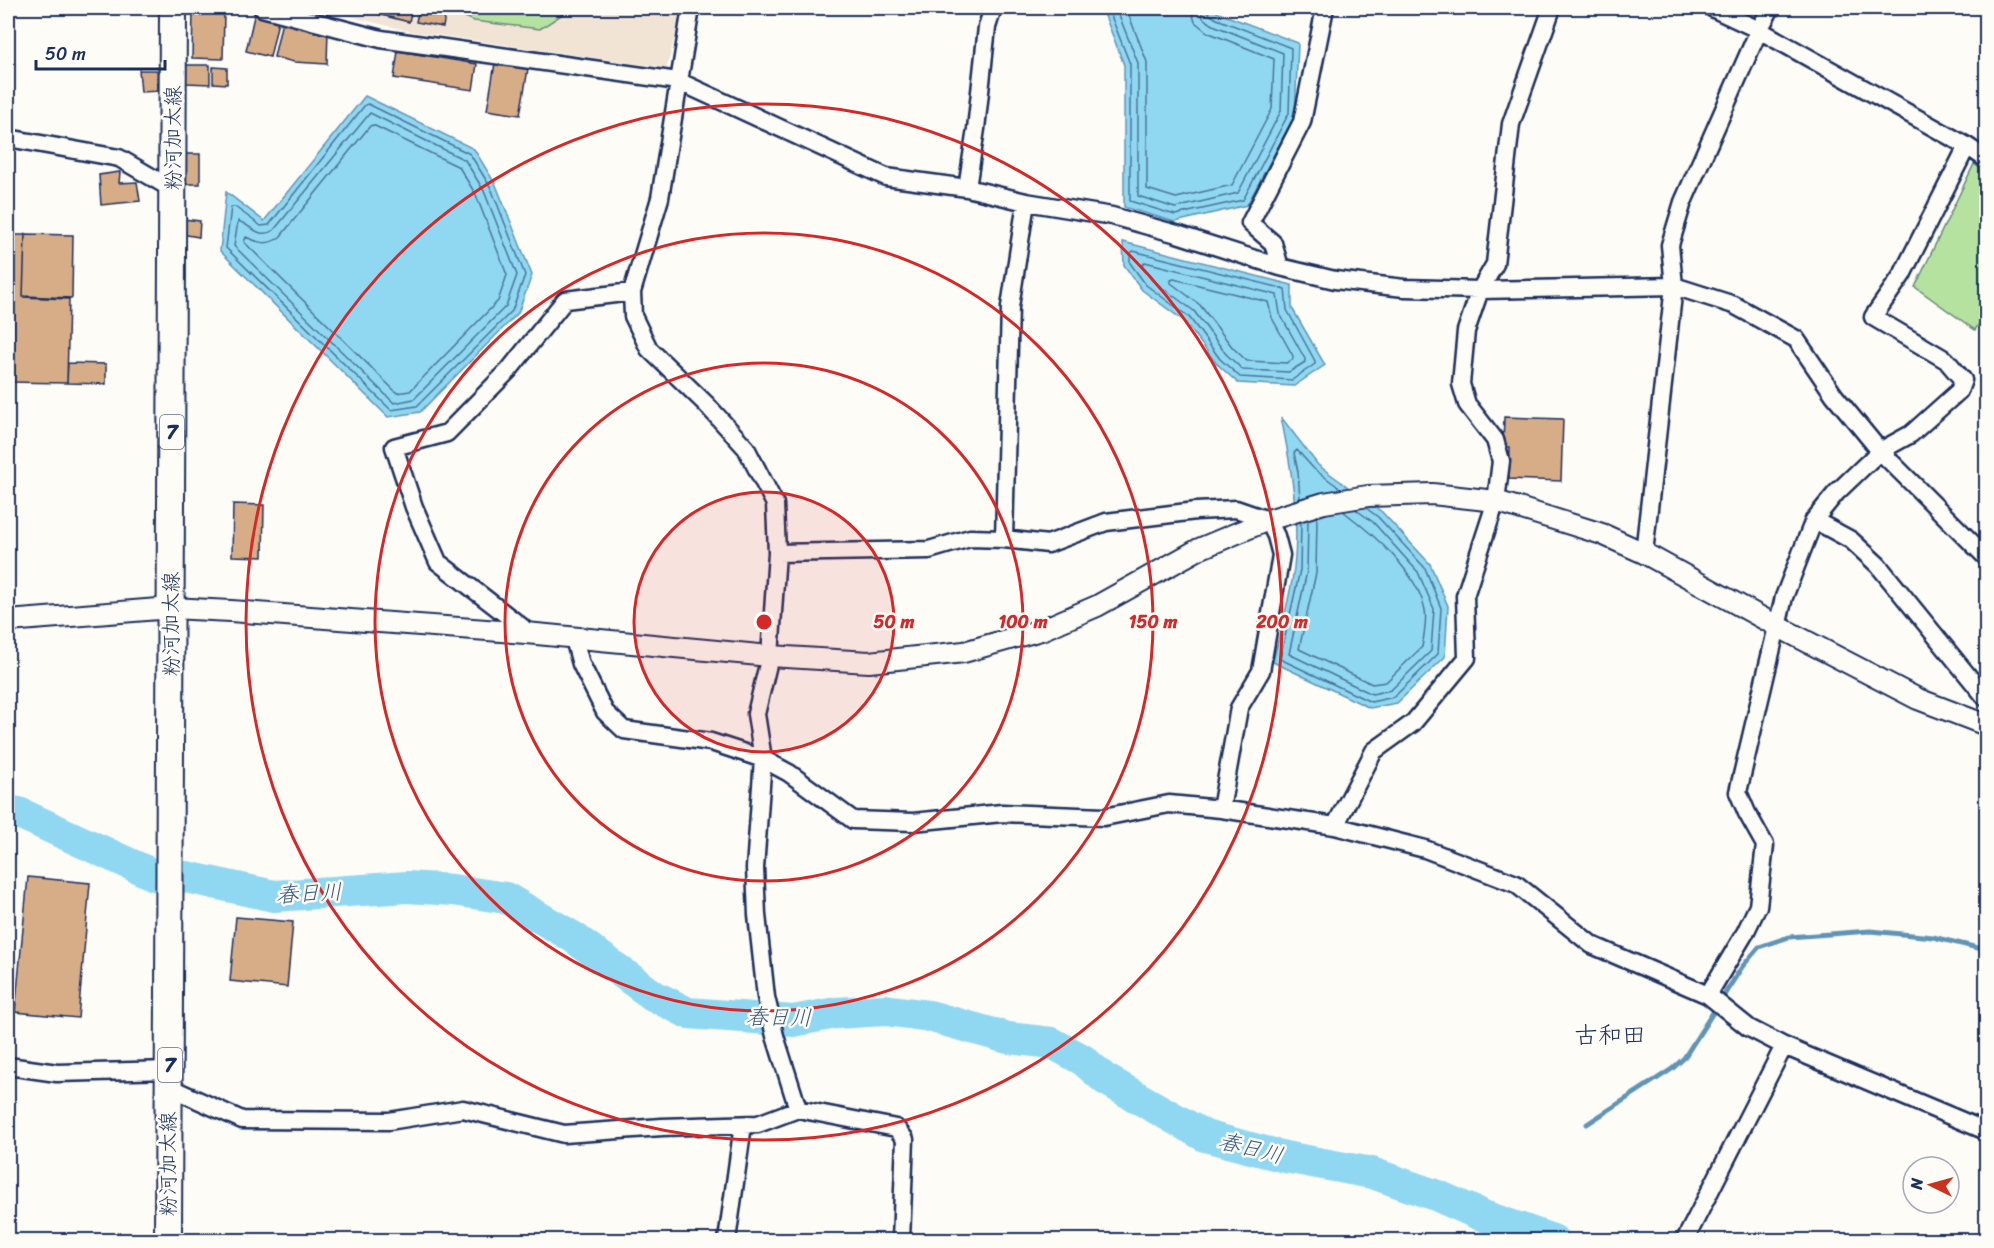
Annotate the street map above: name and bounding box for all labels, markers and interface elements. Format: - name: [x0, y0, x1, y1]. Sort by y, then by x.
- scale bar: [36, 33, 165, 71]
- text: 50 m: [45, 38, 86, 70]
- street label: 粉河加太線: [154, 86, 192, 191]
- road number: 7: [160, 415, 184, 449]
- street label: 粉河加太線: [152, 572, 190, 677]
- text: 50 m: [874, 606, 915, 638]
- text: 100 m: [999, 606, 1048, 638]
- text: 150 m: [1129, 606, 1177, 638]
- text: 200 m: [1255, 606, 1308, 638]
- centre of rings: [754, 612, 774, 632]
- water label: 春日川: [275, 872, 343, 914]
- water label: 春日川: [746, 997, 812, 1037]
- district label: 古和田: [1574, 1014, 1646, 1056]
- road number: 7: [158, 1048, 182, 1082]
- street label: 粉河加太線: [149, 1112, 187, 1217]
- water label: 春日川: [1214, 1121, 1288, 1175]
- north arrow: [1901, 1155, 1961, 1215]
- text: N: [1902, 1176, 1932, 1192]

